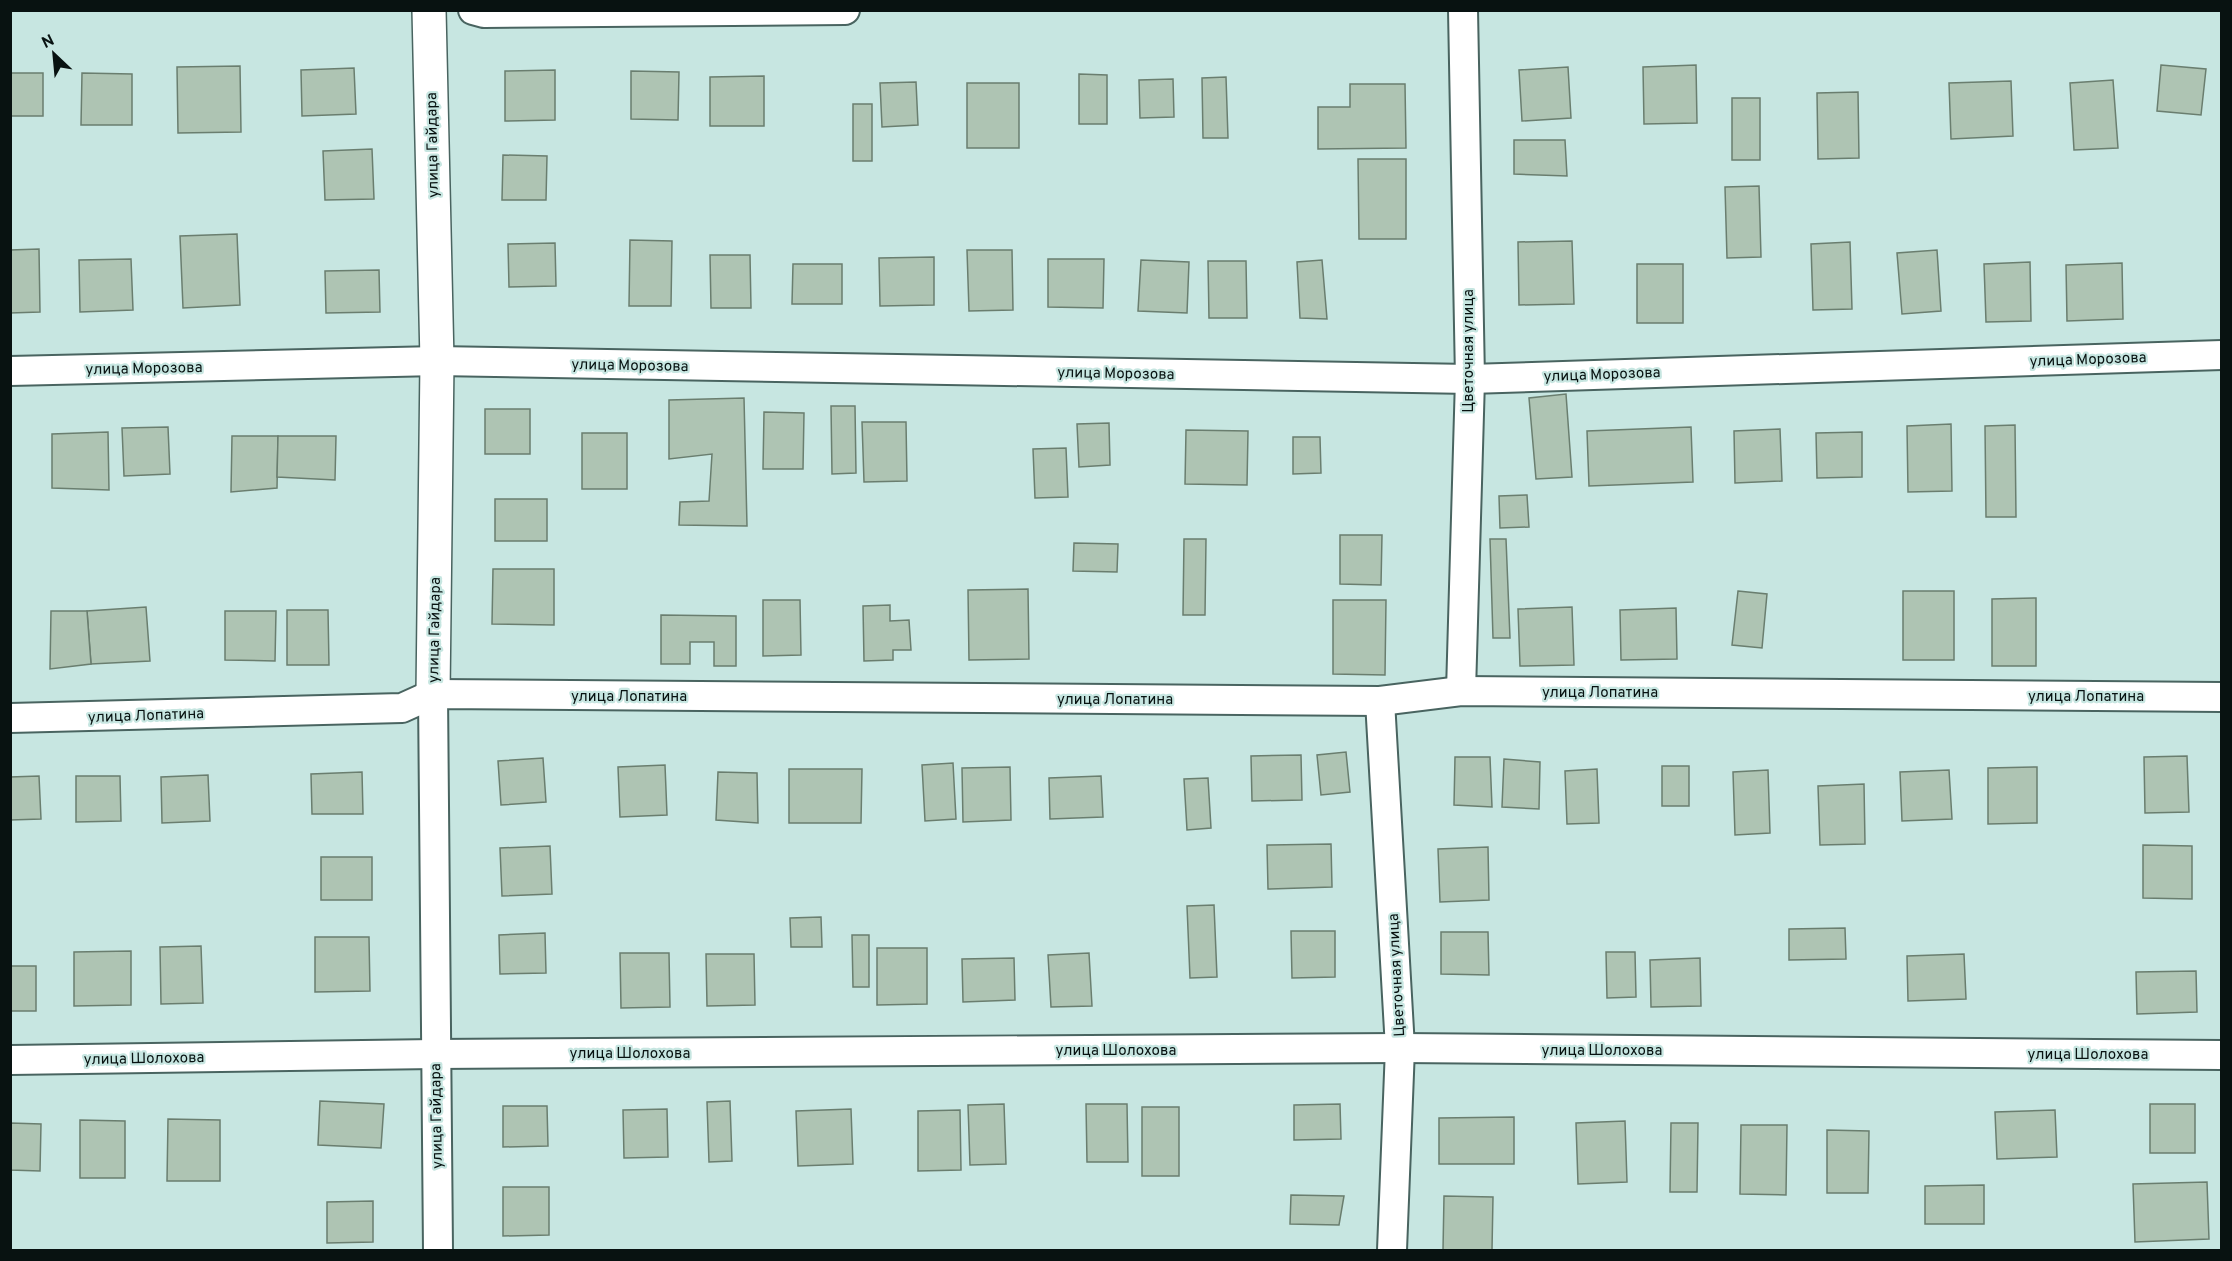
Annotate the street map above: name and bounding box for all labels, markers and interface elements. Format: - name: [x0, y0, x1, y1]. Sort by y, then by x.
- north arrow: [24, 24, 84, 84]
- text: N: [39, 31, 58, 54]
- street label: улица Гайдара: [423, 92, 444, 198]
- street label: Цветочная улица: [1460, 289, 1479, 413]
- street label: улица Морозова: [2029, 349, 2147, 372]
- street label: улица Морозова: [571, 356, 689, 377]
- street label: улица Морозова: [85, 359, 203, 380]
- street label: улица Морозова: [1057, 364, 1175, 385]
- street label: улица Морозова: [1543, 364, 1661, 387]
- street label: улица Гайдара: [425, 577, 446, 683]
- street label: улица Лопатина: [1542, 684, 1658, 703]
- street label: улица Лопатина: [571, 688, 687, 707]
- street label: улица Лопатина: [2028, 688, 2144, 707]
- street label: улица Лопатина: [1057, 691, 1173, 710]
- street label: улица Лопатина: [88, 705, 204, 728]
- street label: Цветочная улица: [1385, 913, 1410, 1037]
- street label: улица Шолохова: [1056, 1042, 1176, 1061]
- street label: улица Шолохова: [1542, 1042, 1662, 1061]
- street label: улица Шолохова: [570, 1045, 690, 1064]
- street label: улица Шолохова: [2028, 1046, 2148, 1065]
- street label: улица Шолохова: [83, 1049, 205, 1070]
- street label: улица Гайдара: [427, 1063, 448, 1169]

